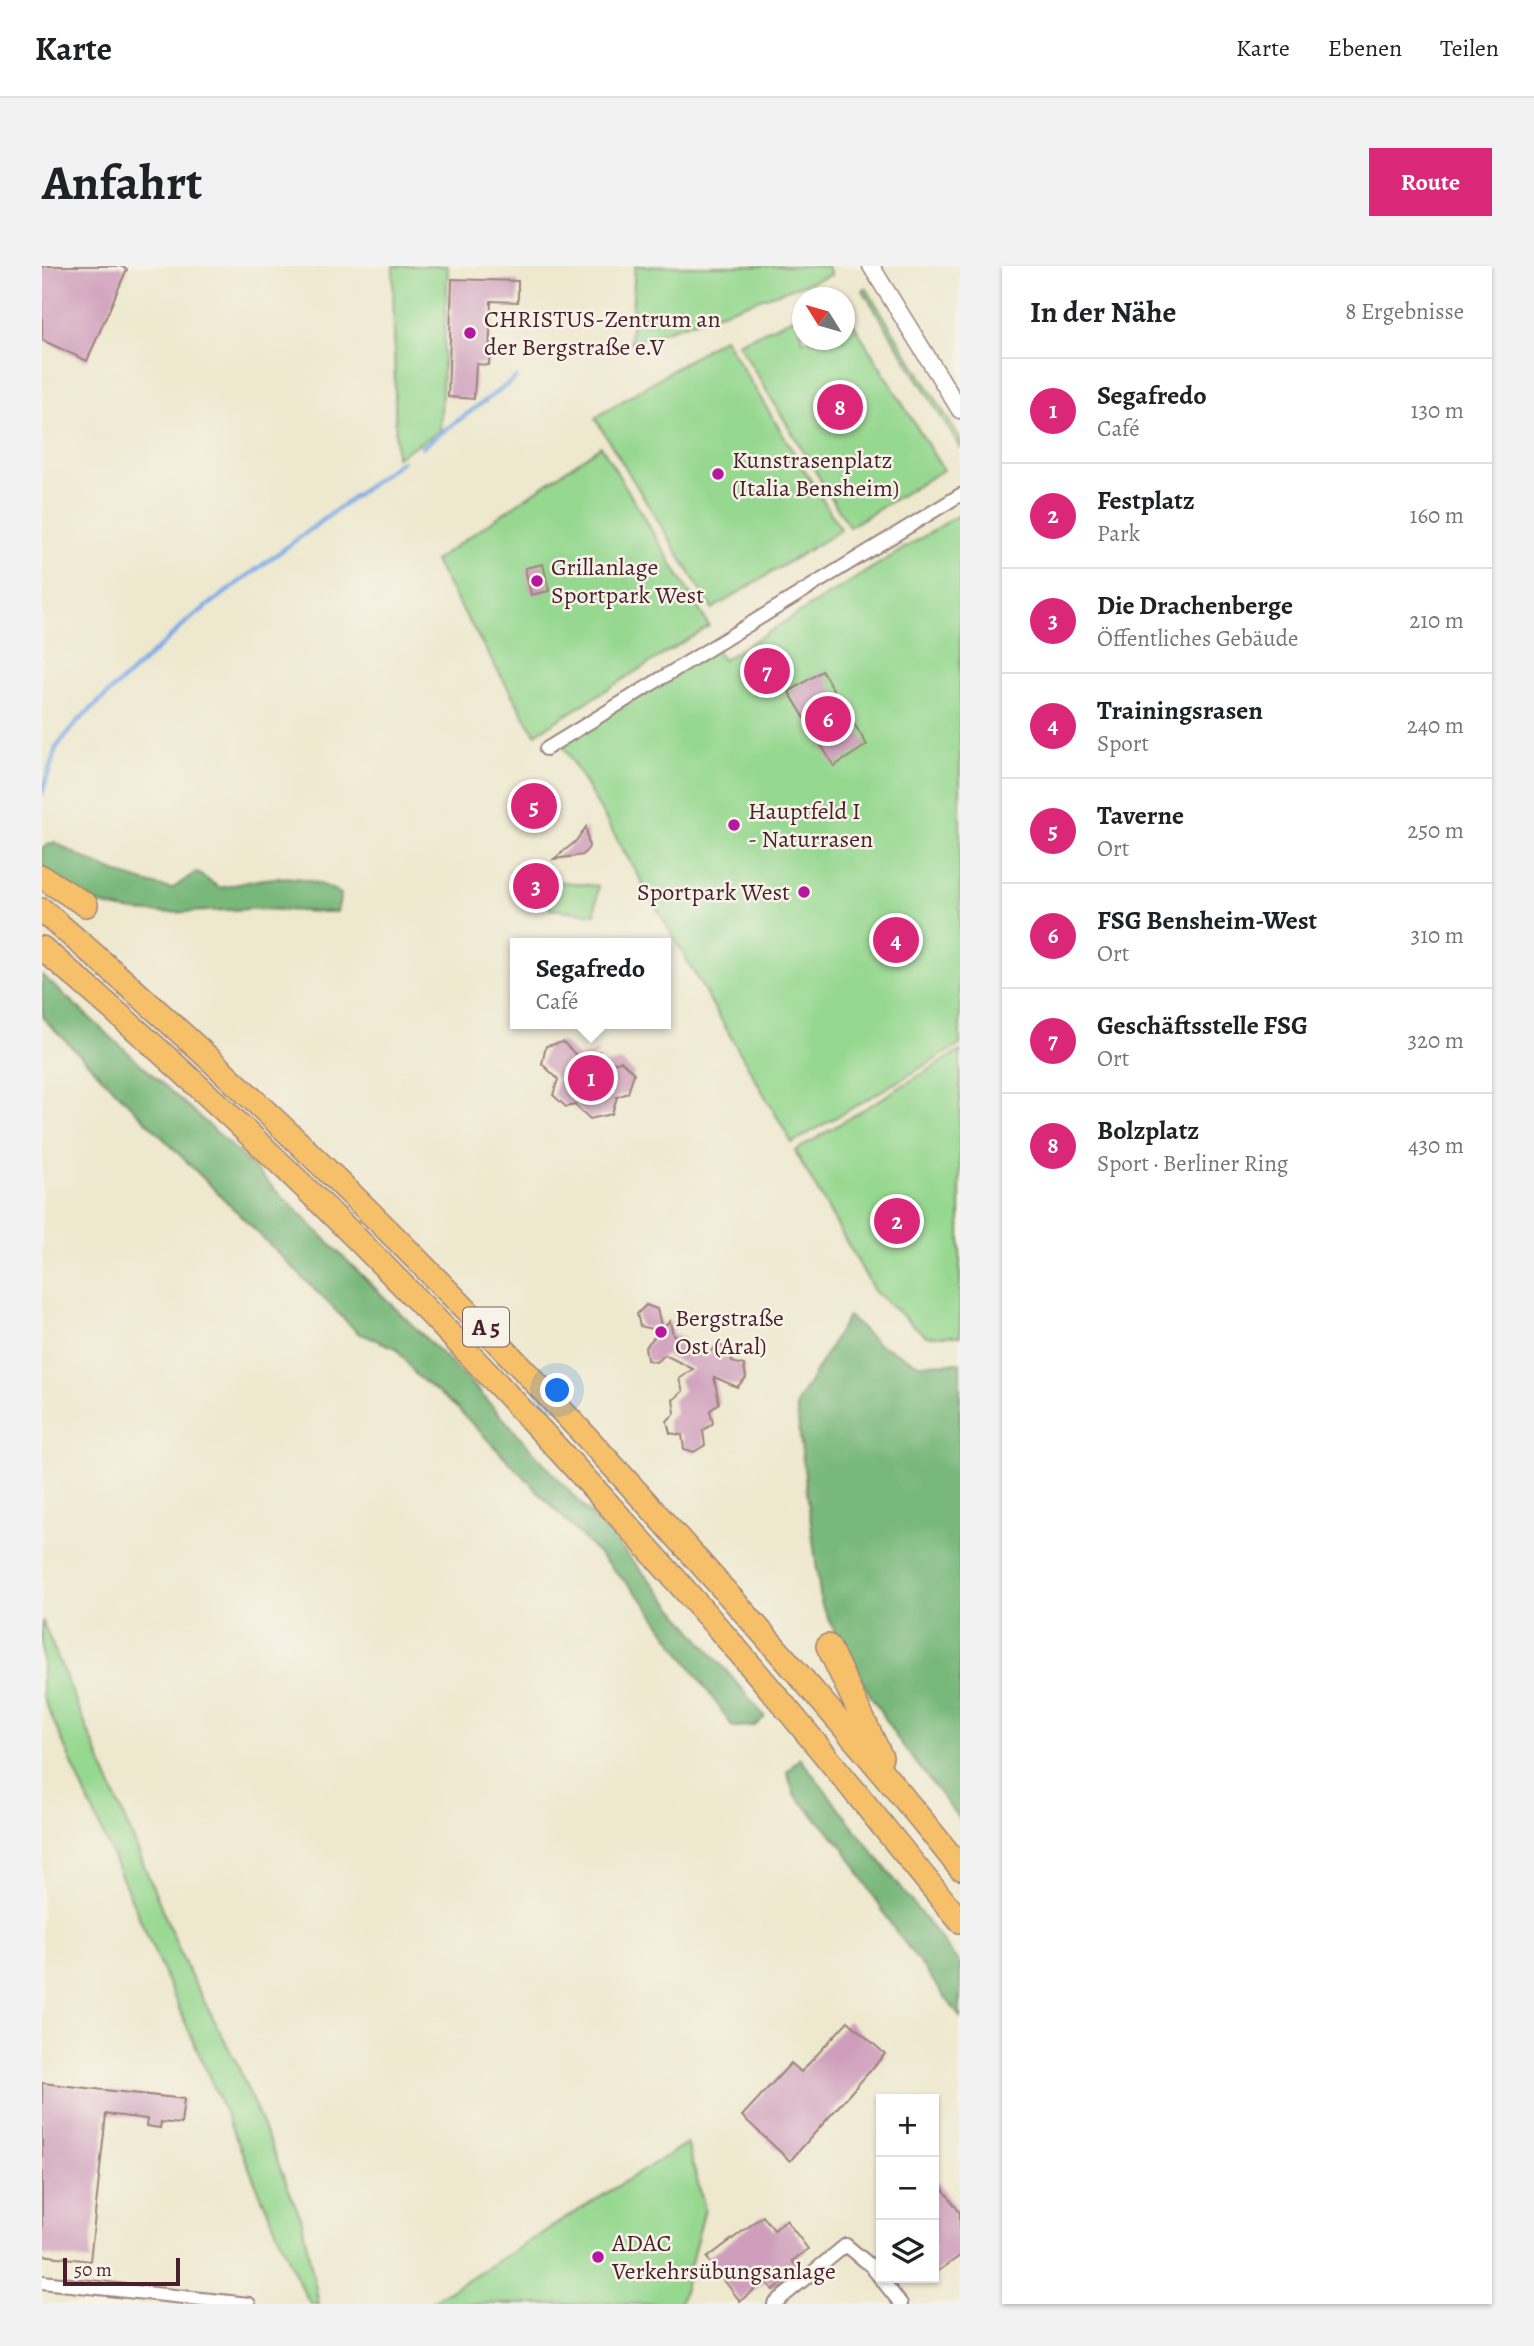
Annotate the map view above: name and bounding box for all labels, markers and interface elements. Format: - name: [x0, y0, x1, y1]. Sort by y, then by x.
- text: Karte: [35, 26, 112, 71]
- text: Karte: [1236, 32, 1290, 64]
- text: Ebenen: [1328, 32, 1402, 64]
- text: Teilen: [1440, 32, 1499, 64]
- button: Route: [1369, 148, 1492, 216]
- text: Anfahrt: [42, 149, 202, 216]
- north arrow: [792, 287, 855, 350]
- text: In der Nähe: [1030, 292, 1176, 332]
- text: 8 Ergebnisse: [1345, 296, 1464, 327]
- place label: CHRISTUS-Zentrum an der Bergstraße e.V: [484, 303, 721, 363]
- marker: CHRISTUS-Zentrum an der Bergstraße e.V: [462, 325, 478, 341]
- text: Segafredo: [1097, 378, 1207, 413]
- pin: 8: [817, 381, 863, 433]
- text: 1: [1049, 395, 1057, 426]
- text: 130 m: [1411, 395, 1464, 426]
- text: Café: [1097, 413, 1140, 444]
- place label: Kunstrasenplatz (Italia Bensheim): [732, 444, 899, 504]
- marker: Kunstrasenplatz (Italia Bensheim): [710, 466, 726, 482]
- text: Festplatz: [1097, 483, 1195, 518]
- text: 2: [1047, 500, 1059, 531]
- text: 160 m: [1410, 500, 1464, 531]
- text: Park: [1097, 518, 1140, 549]
- place label: Grillanlage Sportpark West: [551, 551, 704, 611]
- marker: Grillanlage Sportpark West: [529, 573, 545, 589]
- text: Die Drachenberge: [1097, 588, 1293, 623]
- text: 3: [1048, 605, 1058, 636]
- text: 210 m: [1409, 605, 1464, 636]
- text: Öffentliches Gebäude: [1097, 623, 1298, 654]
- pin: 7: [744, 645, 790, 697]
- pin: 6: [805, 693, 851, 745]
- text: Trainingsrasen: [1097, 693, 1263, 728]
- text: 4: [1048, 710, 1058, 741]
- text: 240 m: [1407, 710, 1464, 741]
- text: Sport: [1097, 728, 1149, 759]
- pin: 5: [511, 780, 557, 832]
- place label: Hauptfeld I - Naturrasen: [748, 795, 873, 855]
- text: Taverne: [1097, 798, 1184, 833]
- text: 5: [1048, 815, 1058, 846]
- text: 250 m: [1407, 815, 1464, 846]
- marker: Hauptfeld I - Naturrasen: [726, 817, 742, 833]
- text: Ort: [1097, 833, 1129, 864]
- pin: 3: [513, 860, 559, 912]
- place label: Sportpark West: [637, 876, 790, 908]
- marker: Sportpark West: [796, 884, 812, 900]
- text: FSG Bensheim-West: [1097, 903, 1317, 938]
- pin: 4: [873, 914, 919, 966]
- text: 6: [1048, 920, 1058, 951]
- text: 310 m: [1411, 920, 1464, 951]
- popup: [510, 938, 671, 1029]
- text: Ort: [1097, 938, 1129, 969]
- text: Segafredo: [536, 951, 645, 986]
- text: Café: [536, 986, 578, 1017]
- text: Geschäftsstelle FSG: [1097, 1008, 1308, 1043]
- text: 7: [1048, 1025, 1058, 1056]
- text: 320 m: [1408, 1025, 1464, 1056]
- text: Ort: [1097, 1043, 1129, 1074]
- pin: 1: [568, 1052, 614, 1104]
- text: Bolzplatz: [1097, 1113, 1199, 1148]
- text: 8: [1047, 1130, 1059, 1161]
- text: 430 m: [1408, 1130, 1464, 1161]
- text: Sport · Berliner Ring: [1097, 1148, 1288, 1179]
- pin: 2: [874, 1195, 920, 1247]
- place label: Bergstraße Ost (Aral): [675, 1302, 784, 1362]
- road number: A 5: [463, 1308, 509, 1346]
- marker: Bergstraße Ost (Aral): [653, 1324, 669, 1340]
- your location: [540, 1373, 574, 1407]
- map controls: [876, 2094, 939, 2283]
- button: +: [876, 2094, 939, 2157]
- button: −: [876, 2157, 939, 2220]
- button: layers: [876, 2220, 939, 2283]
- place label: ADAC Verkehrsübungsanlage: [611, 2227, 836, 2287]
- marker: ADAC Verkehrsübungsanlage: [590, 2249, 606, 2265]
- scale bar: [63, 2255, 180, 2287]
- text: 50 m: [74, 2257, 112, 2283]

